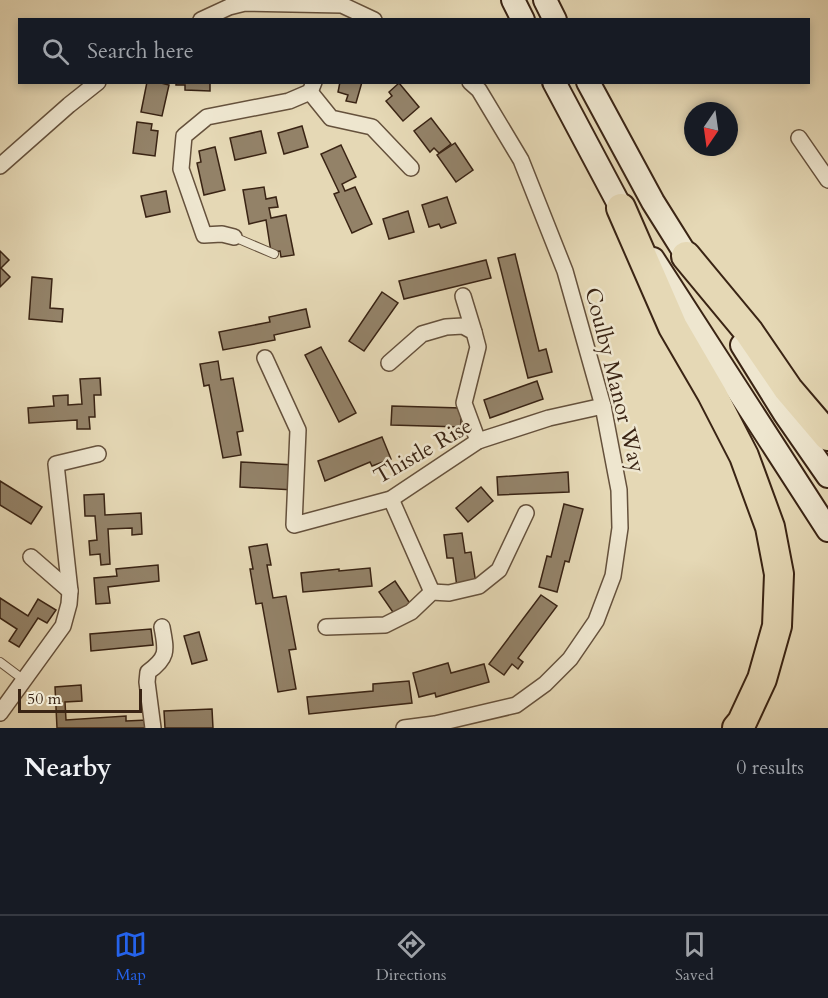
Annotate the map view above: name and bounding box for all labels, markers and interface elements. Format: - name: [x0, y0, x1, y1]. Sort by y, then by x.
- search box: [18, 18, 810, 84]
- icon: search: [39, 35, 72, 68]
- text: Search here: [87, 36, 194, 66]
- north arrow: [684, 102, 738, 156]
- street label: Coulby Manor Way: [577, 284, 653, 476]
- street label: Thistle Rise: [368, 411, 478, 491]
- scale bar: [18, 686, 142, 714]
- text: 50 m: [27, 688, 61, 710]
- text: Nearby: [24, 750, 112, 785]
- text: 0 results: [736, 754, 804, 781]
- tab: Map: [114, 928, 147, 986]
- tab: Directions: [376, 928, 446, 986]
- tab: Saved: [675, 928, 714, 986]

